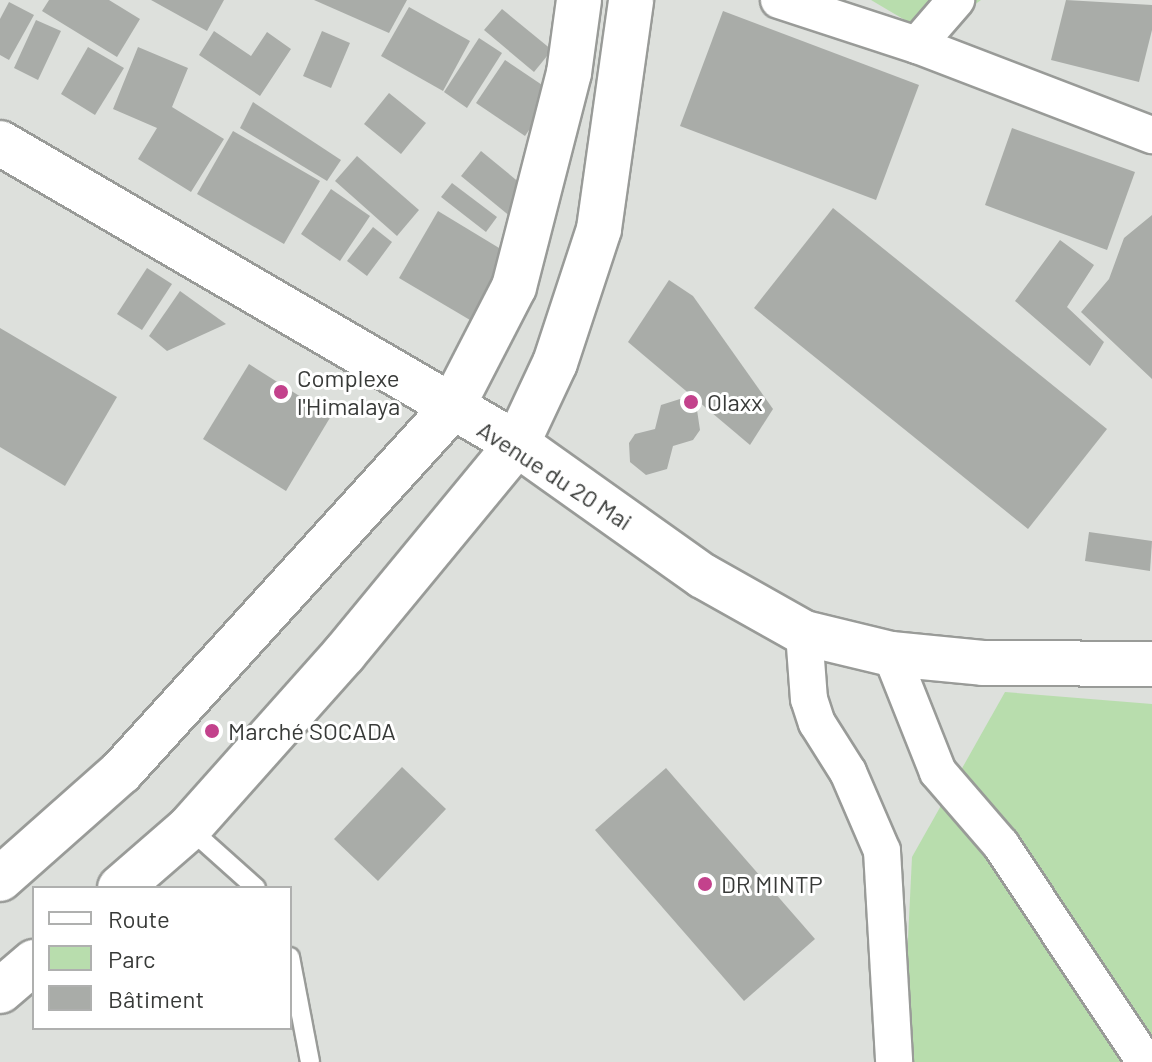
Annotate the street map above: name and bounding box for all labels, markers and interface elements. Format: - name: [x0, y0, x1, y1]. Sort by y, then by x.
- place label: Complexe l'Himalaya: [297, 364, 400, 420]
- marker: Complexe l'Himalaya: [272, 383, 290, 401]
- place label: Olaxx: [707, 388, 763, 416]
- marker: Olaxx: [682, 393, 700, 411]
- street label: Avenue du 20 Mai: [472, 414, 638, 536]
- place label: Marché SOCADA: [228, 717, 396, 745]
- marker: Marché SOCADA: [203, 722, 221, 740]
- place label: DR MINTP: [721, 870, 823, 898]
- marker: DR MINTP: [696, 875, 714, 893]
- legend: [32, 886, 292, 1030]
- text: Route: [108, 904, 170, 933]
- text: Parc: [108, 944, 156, 973]
- text: Bâtiment: [108, 984, 204, 1013]

